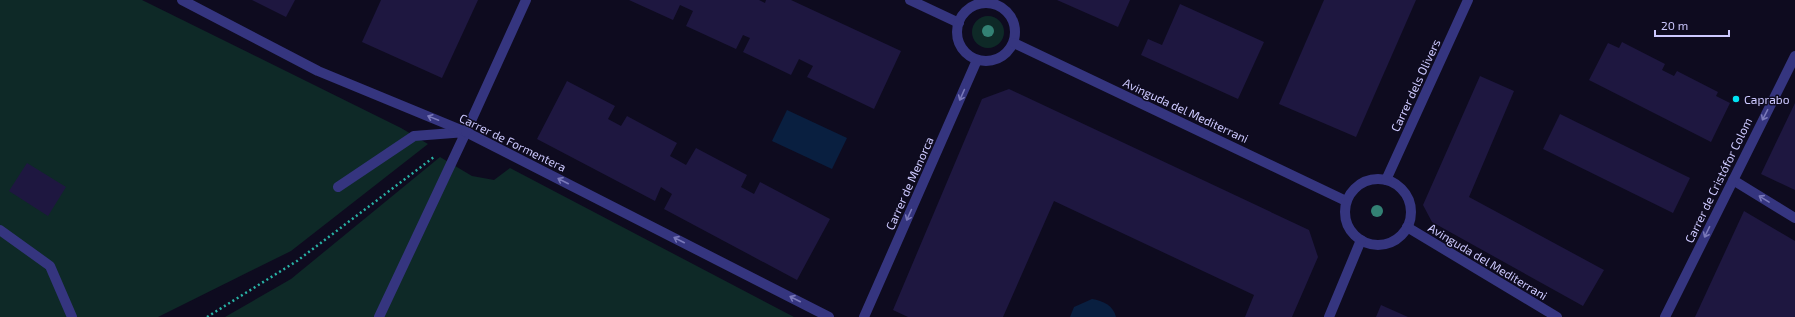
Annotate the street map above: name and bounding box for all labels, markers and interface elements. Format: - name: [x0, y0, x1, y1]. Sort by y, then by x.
- scale bar: [1655, 12, 1729, 38]
- text: 20 m: [1661, 18, 1688, 32]
- street label: Carrer dels Olivers: [1387, 37, 1443, 133]
- street label: Avinguda del Mediterrani: [1121, 75, 1251, 145]
- one-way arrow: [957, 89, 965, 101]
- place label: Caprabo: [1744, 92, 1790, 106]
- marker: Caprabo: [1731, 94, 1741, 104]
- one-way arrow: [1761, 109, 1768, 121]
- street label: Carrer de Formentera: [457, 110, 569, 174]
- one-way arrow: [428, 114, 440, 122]
- street label: Carrer de Cristófor Colom: [1682, 115, 1754, 245]
- street label: Carrer de Menorca: [882, 134, 936, 232]
- one-way arrow: [557, 177, 569, 184]
- one-way arrow: [1759, 195, 1770, 203]
- one-way arrow: [905, 208, 913, 220]
- street label: Avinguda del Mediterrani: [1426, 220, 1550, 302]
- one-way arrow: [1703, 226, 1710, 238]
- one-way arrow: [673, 236, 685, 243]
- one-way arrow: [789, 295, 801, 302]

